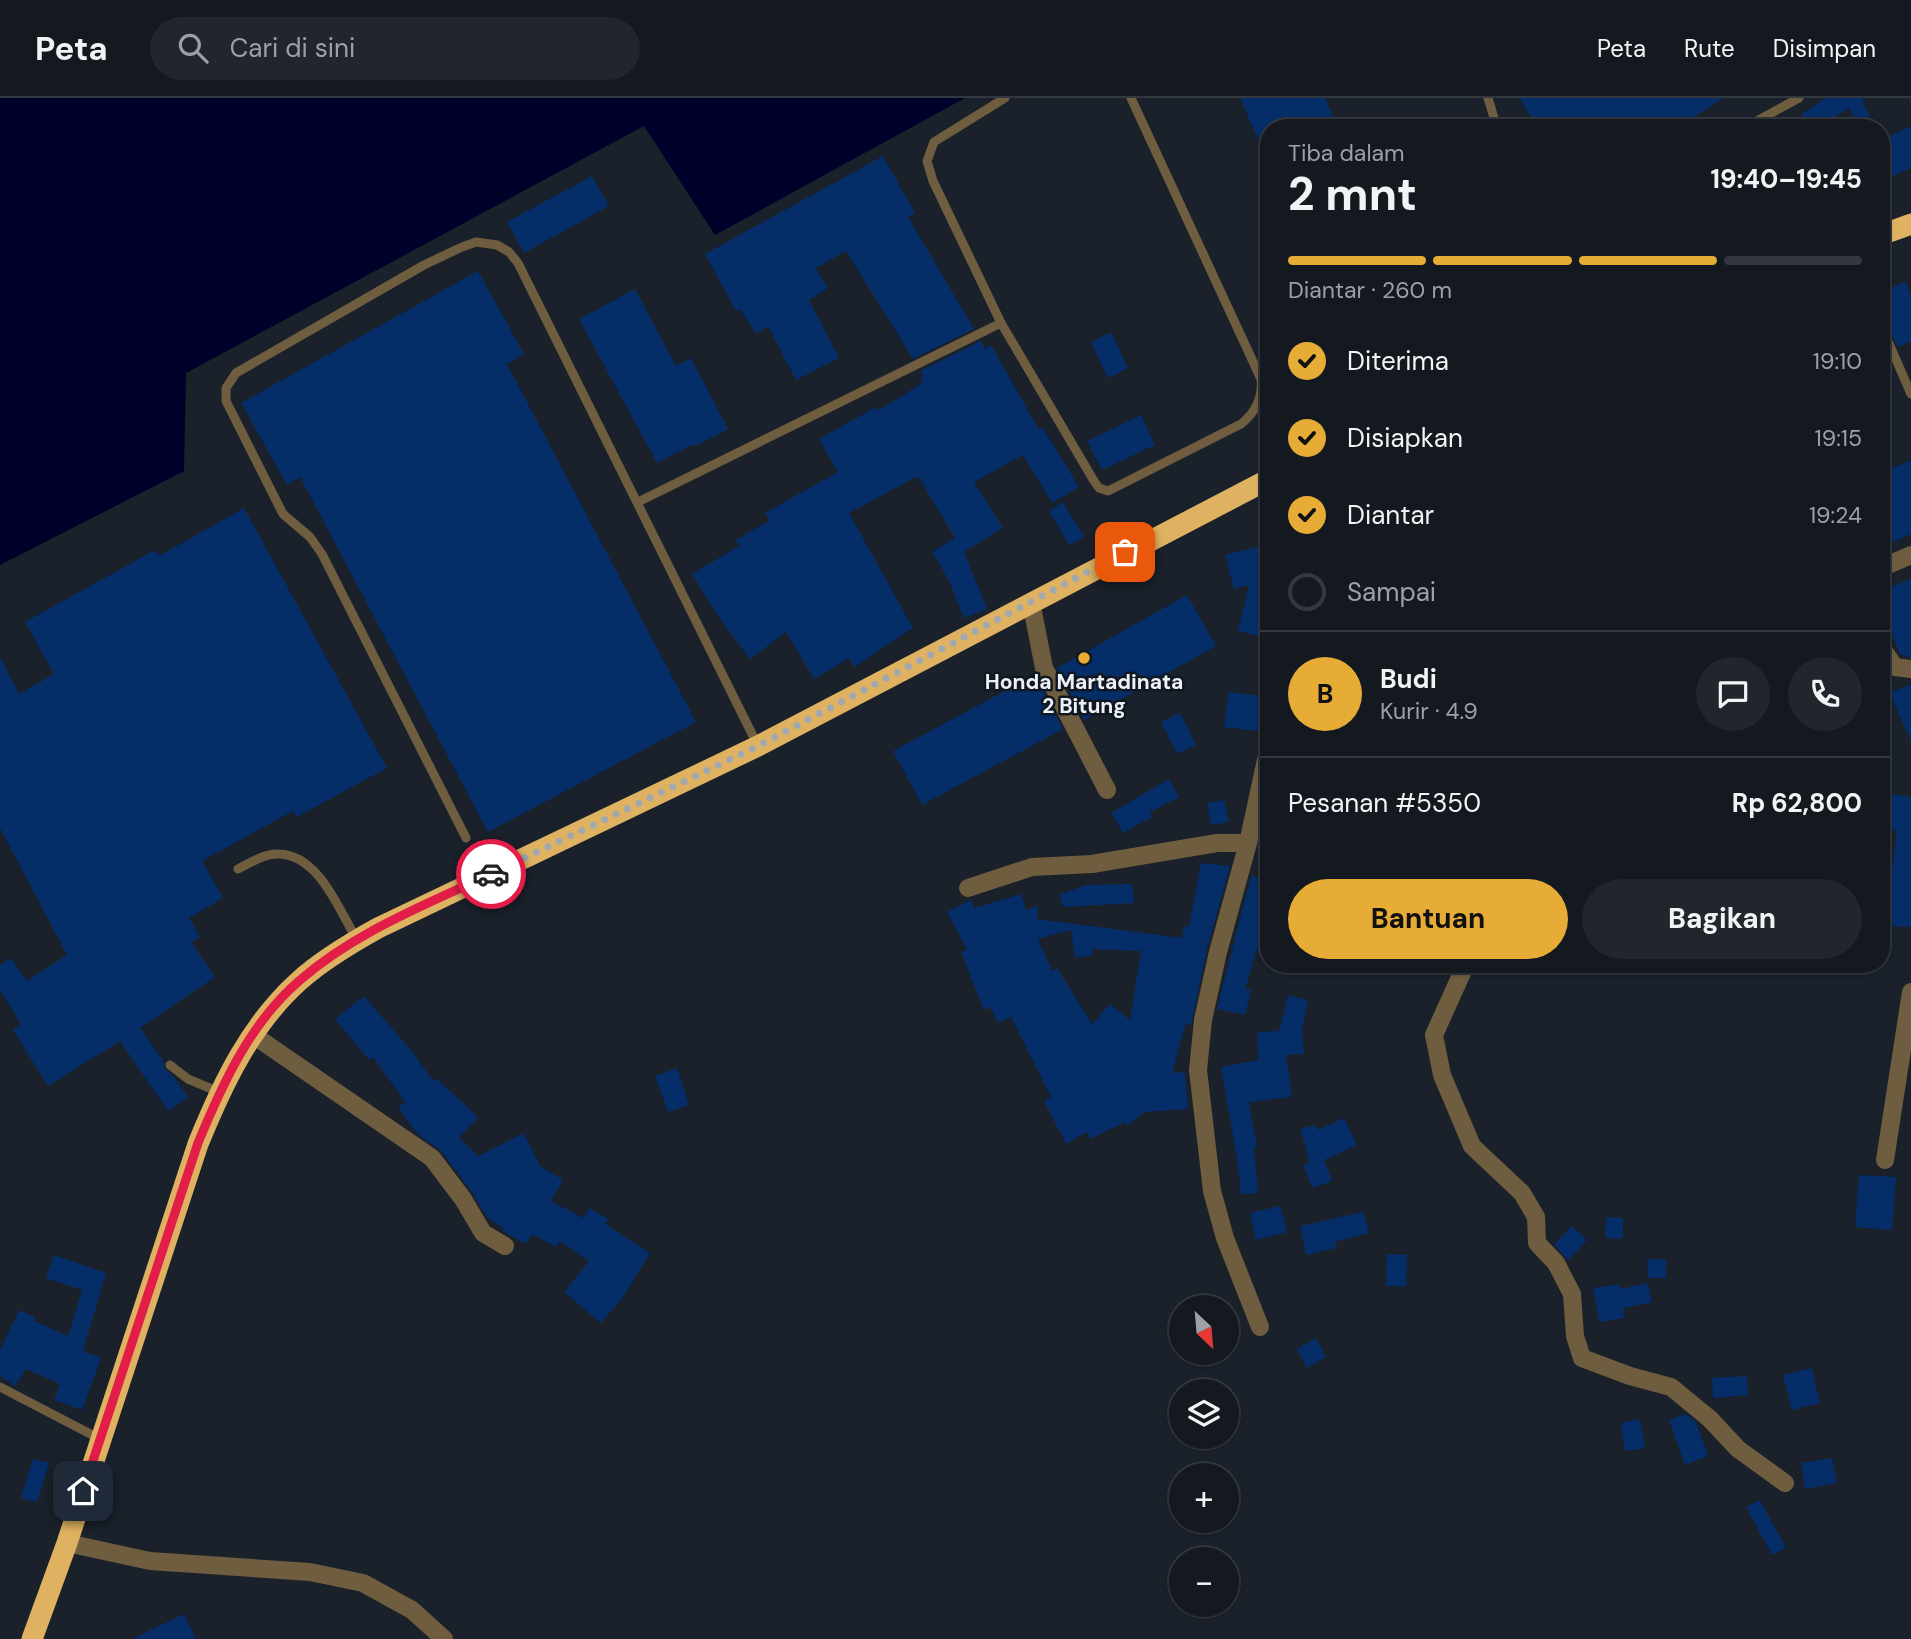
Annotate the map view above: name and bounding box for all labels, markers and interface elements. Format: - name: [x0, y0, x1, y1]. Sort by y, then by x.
- search box: [150, 17, 640, 80]
- text: Peta: [35, 27, 108, 70]
- icon: search: [174, 29, 212, 67]
- text: Cari di sini: [230, 31, 355, 65]
- text: Peta: [1597, 33, 1646, 64]
- text: Rute: [1684, 33, 1735, 64]
- text: Disimpan: [1773, 33, 1876, 64]
- text: Tiba dalam: [1288, 138, 1405, 168]
- text: 19:40–19:45: [1710, 162, 1862, 196]
- text: 2 mnt: [1288, 164, 1417, 224]
- text: Diantar · 260 m: [1288, 275, 1452, 305]
- icon: check: [1288, 342, 1326, 380]
- text: Diterima: [1347, 344, 1449, 378]
- text: 19:10: [1813, 346, 1862, 376]
- icon: check: [1288, 419, 1326, 457]
- text: Disiapkan: [1347, 421, 1463, 455]
- text: 19:15: [1815, 423, 1862, 453]
- icon: check: [1288, 496, 1326, 534]
- text: Diantar: [1347, 498, 1434, 532]
- text: 19:24: [1809, 500, 1862, 530]
- pin: [1095, 522, 1155, 582]
- icon: bag: [1106, 533, 1144, 571]
- text: Sampai: [1347, 575, 1436, 609]
- marker: Honda Martadinata 2 Bitung: [1076, 650, 1092, 666]
- button: chat: [1696, 657, 1770, 731]
- button: phone: [1788, 657, 1862, 731]
- text: Budi: [1380, 662, 1437, 696]
- place label: Honda Martadinata 2 Bitung: [985, 668, 1183, 720]
- text: B: [1317, 677, 1333, 711]
- text: Kurir · 4.9: [1380, 696, 1478, 726]
- text: Pesanan #5350: [1288, 786, 1481, 820]
- text: Rp 62,800: [1732, 786, 1862, 820]
- courier: [456, 839, 526, 909]
- icon: car: [472, 855, 510, 893]
- button: Bantuan: [1288, 879, 1568, 959]
- button: Bagikan: [1582, 879, 1862, 959]
- north arrow: [1169, 1295, 1239, 1365]
- map controls: [1169, 1295, 1239, 1617]
- button: layers: [1169, 1379, 1239, 1449]
- pin: [53, 1461, 113, 1521]
- button: +: [1169, 1463, 1239, 1533]
- icon: home: [64, 1472, 102, 1510]
- button: −: [1169, 1547, 1239, 1617]

